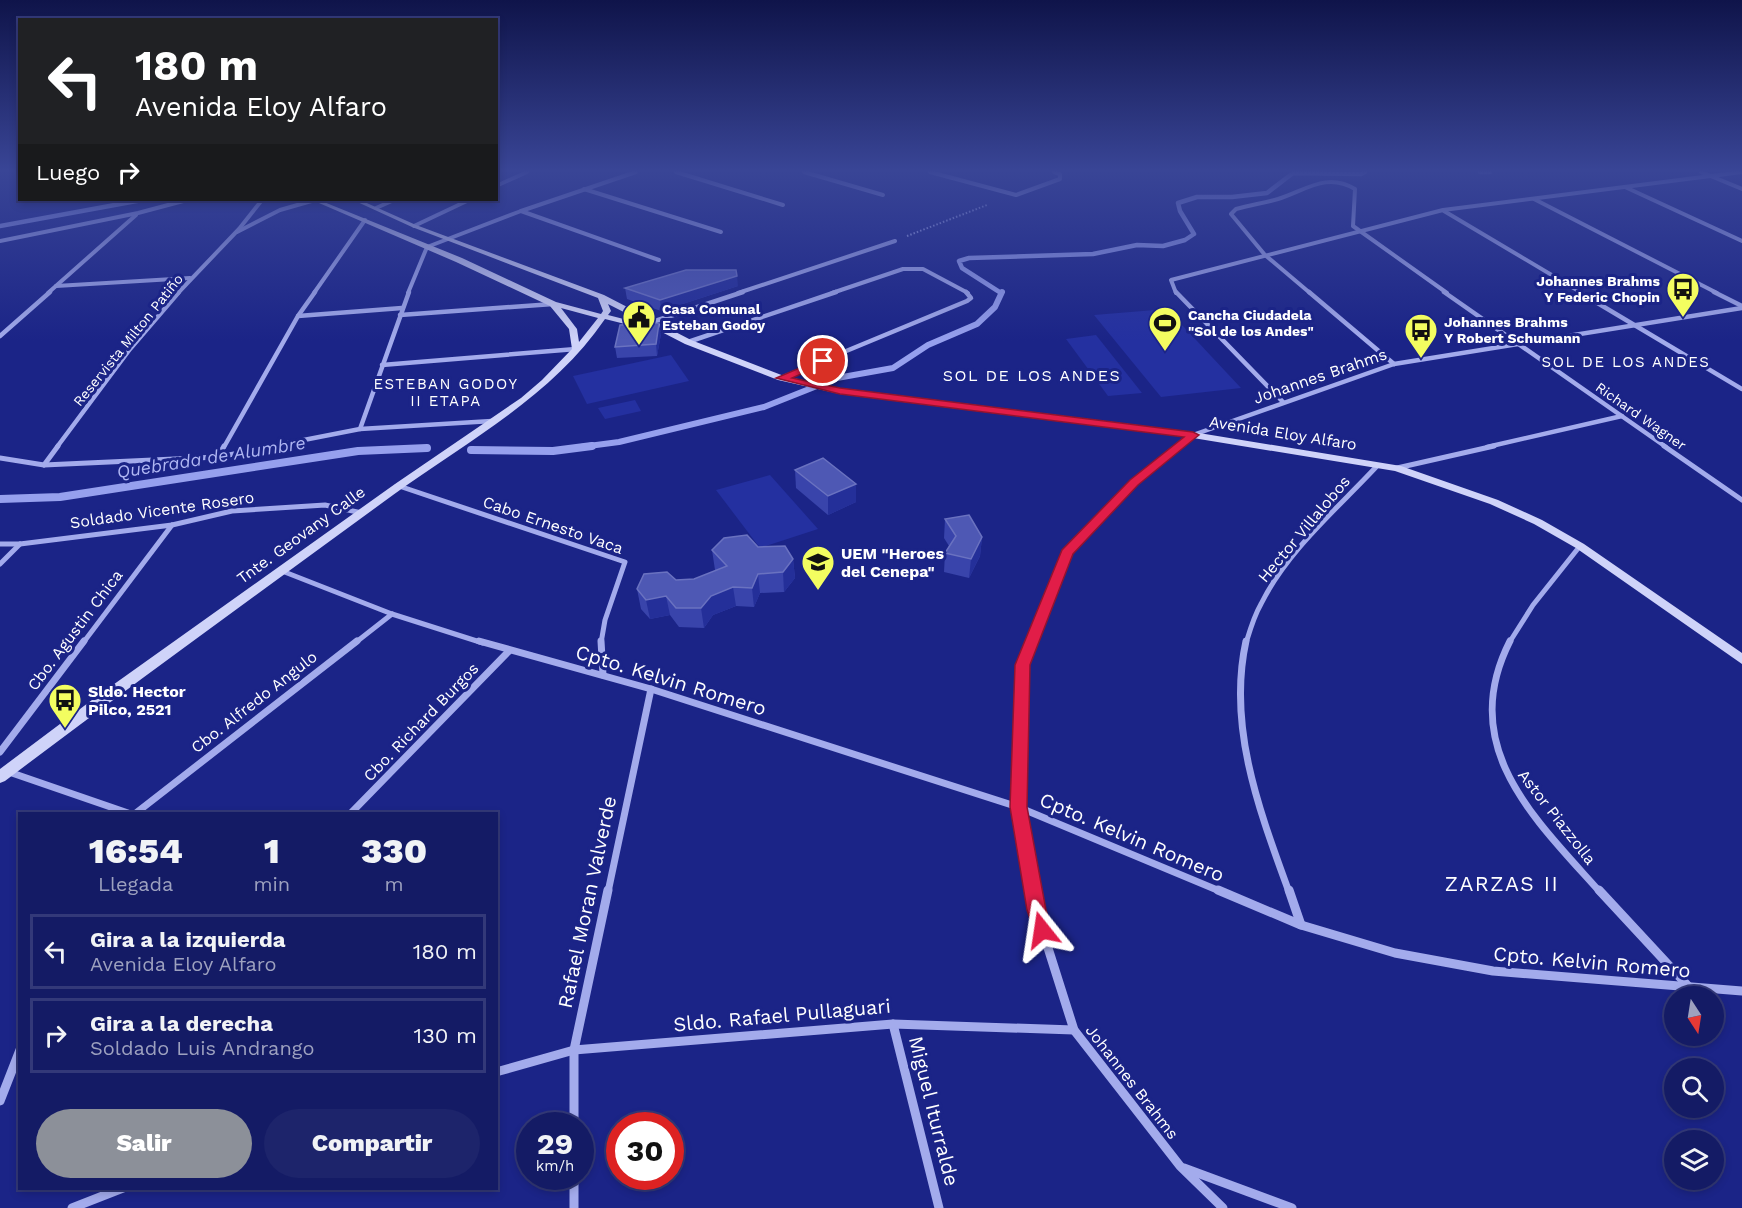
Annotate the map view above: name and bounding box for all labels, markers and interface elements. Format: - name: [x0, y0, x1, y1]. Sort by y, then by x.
- text: 180 m: [135, 41, 258, 90]
- icon: left: [36, 42, 114, 120]
- text: Avenida Eloy Alfaro: [135, 91, 387, 123]
- icon: right: [112, 156, 145, 189]
- text: Luego: [36, 160, 100, 185]
- street label: Reservista Milton Patiño: [70, 271, 186, 409]
- bus stop icon: Johannes Brahms Y Federic Chopin: [1665, 271, 1701, 318]
- place label: Johannes Brahms Y Federic Chopin: [1536, 273, 1661, 305]
- public building icon: Casa Comunal Esteban Godoy: [621, 299, 657, 346]
- place label: Casa Comunal Esteban Godoy: [662, 301, 765, 333]
- sports icon: Cancha Ciudadela "Sol de los Andes": [1147, 305, 1183, 352]
- place label: Cancha Ciudadela "Sol de los Andes": [1188, 307, 1314, 339]
- bus stop icon: Johannes Brahms Y Robert Schumann: [1403, 312, 1439, 359]
- place label: Johannes Brahms Y Robert Schumann: [1444, 314, 1581, 346]
- pin: [797, 335, 848, 386]
- icon: arrive: [806, 344, 839, 377]
- street label: Johannes Brahms: [1251, 344, 1389, 408]
- district label: SOL DE LOS ANDES: [1542, 353, 1710, 371]
- district label: SOL DE LOS ANDES: [943, 366, 1121, 385]
- district label: ESTEBAN GODOY II ETAPA: [374, 375, 518, 410]
- street label: Richard Wagner: [1593, 379, 1690, 453]
- street label: Avenida Eloy Alfaro: [1208, 412, 1358, 454]
- water label: Quebrada de Alumbre: [115, 432, 307, 482]
- street label: Hector Villalobos: [1254, 472, 1354, 586]
- street label: Tnte. Geovany Calle: [233, 482, 369, 588]
- street label: Soldado Vicente Rosero: [69, 488, 255, 532]
- street label: Cabo Ernesto Vaca: [480, 492, 626, 558]
- school or university icon: UEM "Heroes del Cenepa": [800, 544, 836, 591]
- place label: UEM "Heroes del Cenepa": [841, 544, 944, 581]
- street label: Cbo. Agustin Chica: [23, 566, 127, 694]
- street label: Cpto. Kelvin Romero: [573, 640, 769, 720]
- street label: Cbo. Alfredo Angulo: [187, 647, 321, 757]
- street label: Cbo. Richard Burgos: [359, 659, 483, 785]
- bus stop icon: Sldo. Hector Pilco, 2521: [47, 682, 83, 729]
- place label: Sldo. Hector Pilco, 2521: [88, 682, 186, 719]
- street label: Astor Piazzolla: [1514, 766, 1600, 868]
- street label: Cpto. Kelvin Romero: [1036, 787, 1228, 887]
- street label: Rafael Moran Valverde: [553, 794, 621, 1010]
- text: 16:54: [89, 830, 183, 872]
- text: 1: [264, 830, 280, 872]
- text: 330: [361, 830, 427, 872]
- district label: ZARZAS II: [1445, 871, 1559, 896]
- text: Llegada: [98, 872, 173, 896]
- text: min: [253, 872, 290, 896]
- text: m: [385, 872, 404, 896]
- position arrow: [1010, 898, 1074, 962]
- text: Gira a la izquierda: [90, 927, 286, 952]
- icon: left: [39, 935, 72, 968]
- text: 180 m: [413, 939, 477, 964]
- street label: Cpto. Kelvin Romero: [1492, 941, 1692, 983]
- text: Avenida Eloy Alfaro: [90, 952, 277, 976]
- north arrow: [1664, 986, 1724, 1046]
- map controls: [1664, 986, 1724, 1190]
- street label: Sldo. Rafael Pullaguari: [672, 994, 892, 1036]
- text: Gira a la derecha: [90, 1011, 273, 1036]
- icon: right: [39, 1019, 72, 1052]
- street label: Johannes Brahms: [1081, 1021, 1183, 1143]
- text: 130 m: [413, 1023, 477, 1048]
- street label: Miguel Iturralde: [904, 1034, 964, 1188]
- text: Soldado Luis Andrango: [90, 1036, 314, 1060]
- button: search: [1664, 1058, 1724, 1118]
- button: Salir: [36, 1109, 252, 1178]
- button: Compartir: [264, 1109, 480, 1178]
- speed limit sign: 30: [606, 1112, 684, 1190]
- text: 29: [537, 1126, 573, 1161]
- button: layers: [1664, 1130, 1724, 1190]
- text: km/h: [536, 1157, 574, 1175]

